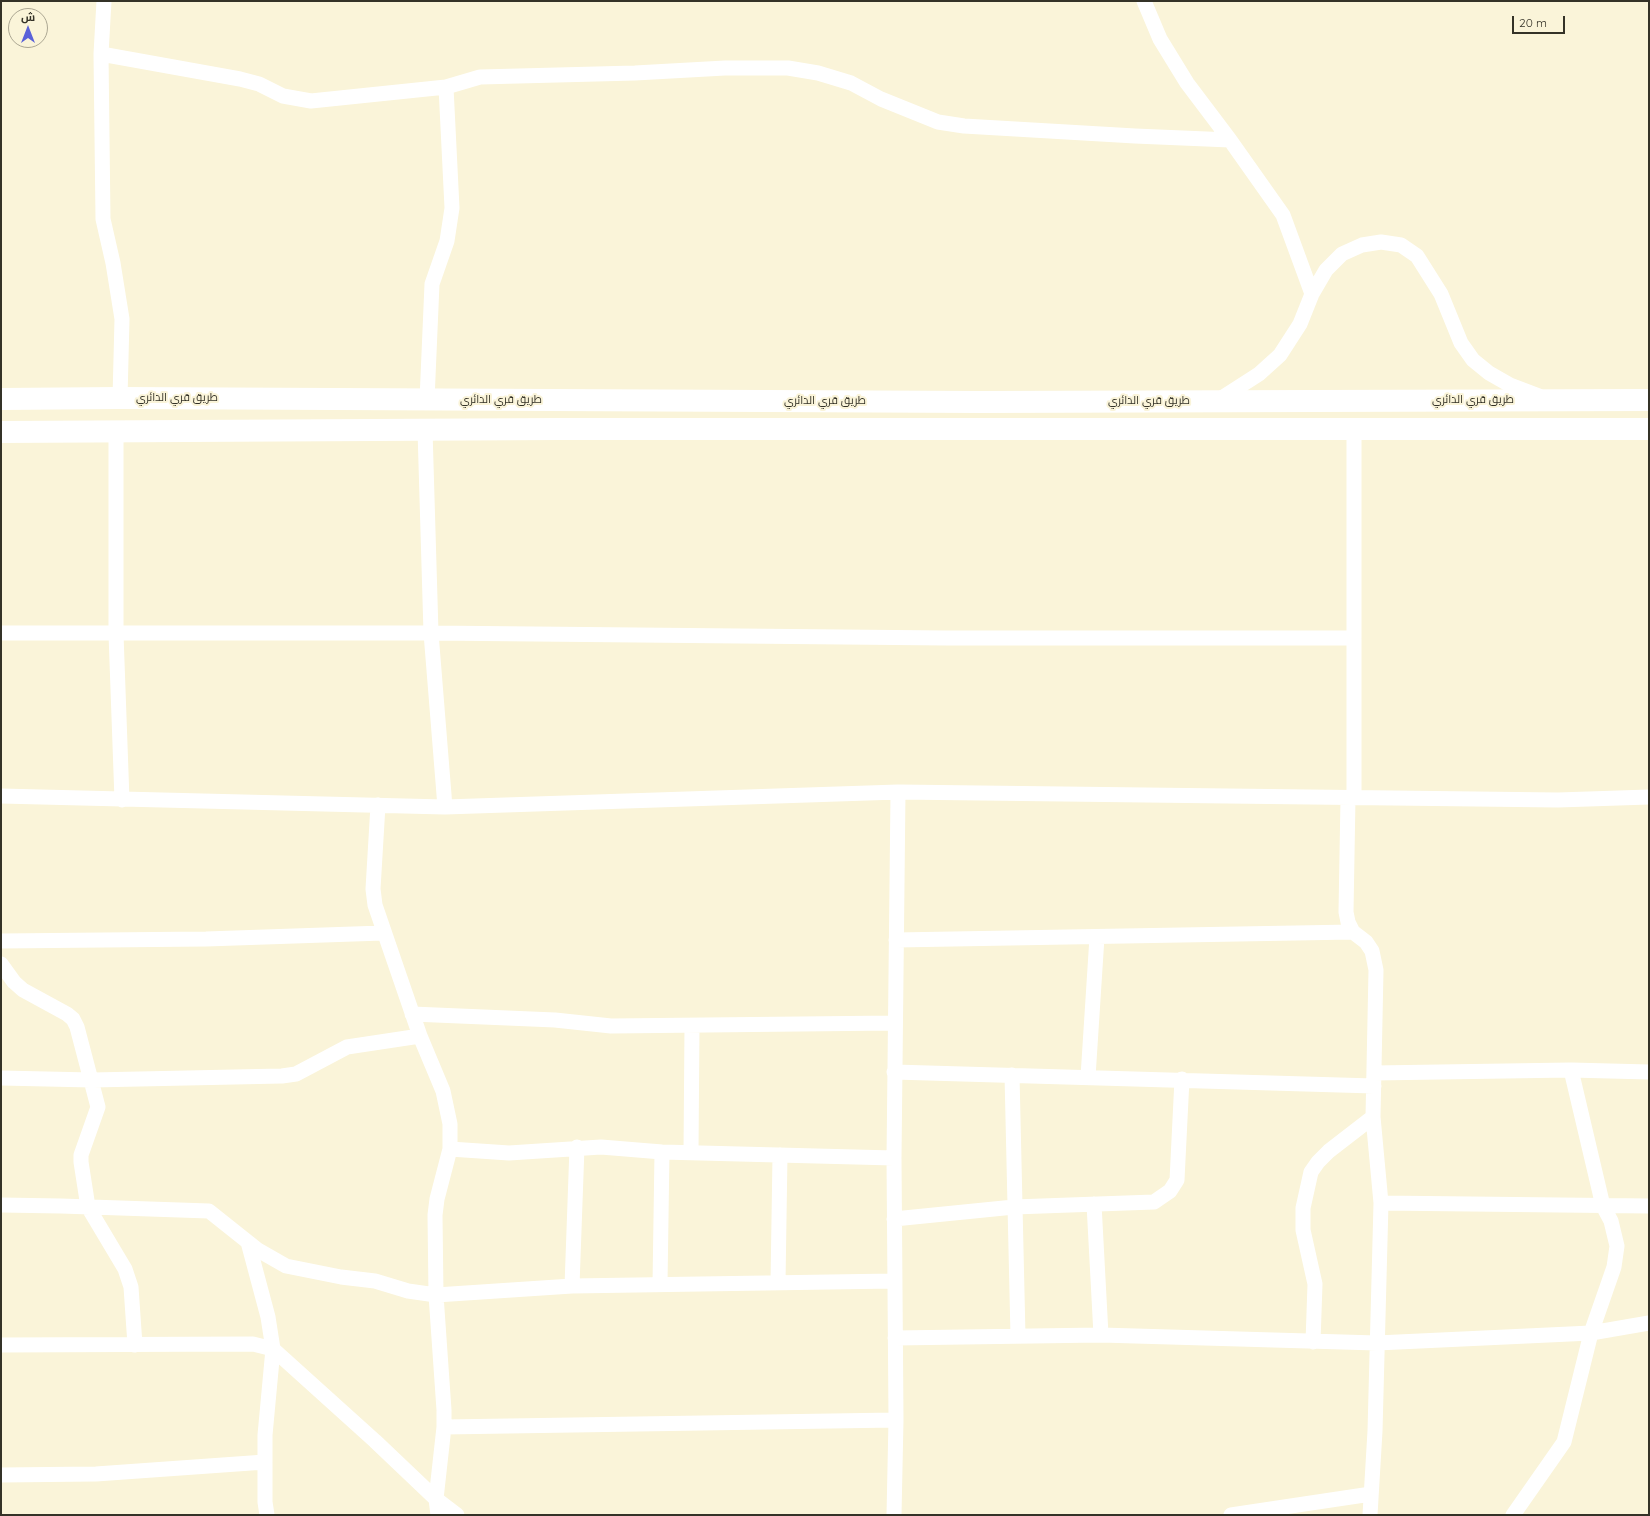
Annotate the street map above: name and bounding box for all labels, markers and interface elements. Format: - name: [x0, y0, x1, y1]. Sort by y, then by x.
- north arrow: [8, 8, 48, 48]
- scale bar: [1514, 8, 1567, 34]
- text: ش: [21, 10, 35, 24]
- text: 20 m: [1519, 15, 1547, 30]
- street label: طريق قري الدائري: [136, 391, 218, 405]
- street label: طريق قري الدائري: [460, 393, 542, 407]
- street label: طريق قري الدائري: [1432, 393, 1514, 407]
- street label: طريق قري الدائري: [784, 394, 866, 408]
- street label: طريق قري الدائري: [1108, 394, 1190, 408]

